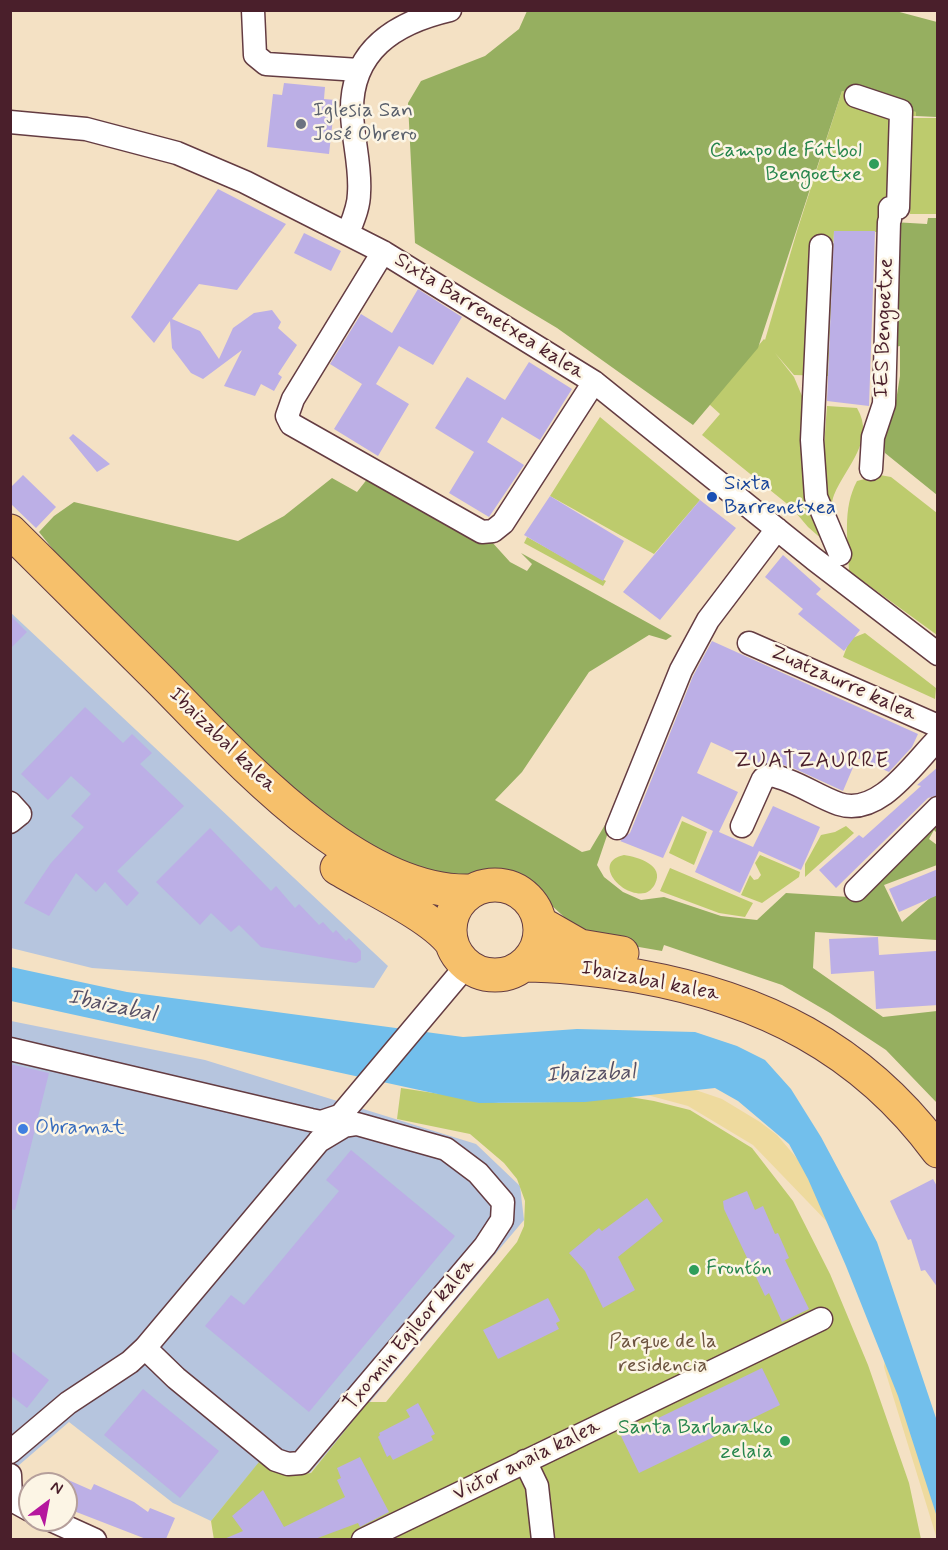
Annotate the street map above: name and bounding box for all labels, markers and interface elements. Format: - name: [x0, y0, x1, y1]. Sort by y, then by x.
- place label: Iglesia San José Obrero: [313, 99, 417, 149]
- marker: Iglesia San José Obrero: [294, 117, 308, 131]
- place label: Campo de Fútbol Bengoetxe: [710, 139, 862, 189]
- marker: Campo de Fútbol Bengoetxe: [867, 157, 881, 171]
- street label: Sixta Barrenetxea kalea: [389, 248, 589, 386]
- street label: IES Bengoetxe: [870, 258, 900, 398]
- place label: Sixta Barrenetxea: [724, 472, 836, 522]
- marker: Sixta Barrenetxea: [705, 490, 719, 504]
- street label: Zuatzaurre kalea: [766, 640, 920, 728]
- street label: Ibaizabal kalea: [163, 683, 281, 799]
- district label: ZUATZAURRE: [732, 749, 892, 775]
- street label: Ibaizabal kalea: [579, 956, 721, 1008]
- water label: Ibaizabal: [65, 985, 159, 1029]
- water label: Ibaizabal: [546, 1060, 636, 1090]
- place label: Obramat: [35, 1116, 125, 1142]
- marker: Obramat: [16, 1122, 30, 1136]
- street label: Txomin Egileor kalea: [339, 1254, 481, 1416]
- place label: Frontón: [706, 1257, 772, 1283]
- marker: Frontón: [687, 1263, 701, 1277]
- park label: Parque de la residencia: [609, 1330, 717, 1380]
- street label: Victor anaia kalea: [449, 1414, 605, 1508]
- place label: Santa Barbarako zelaia: [618, 1416, 773, 1466]
- marker: Santa Barbarako zelaia: [778, 1434, 792, 1448]
- north arrow: [18, 1472, 78, 1532]
- text: N: [47, 1476, 67, 1500]

